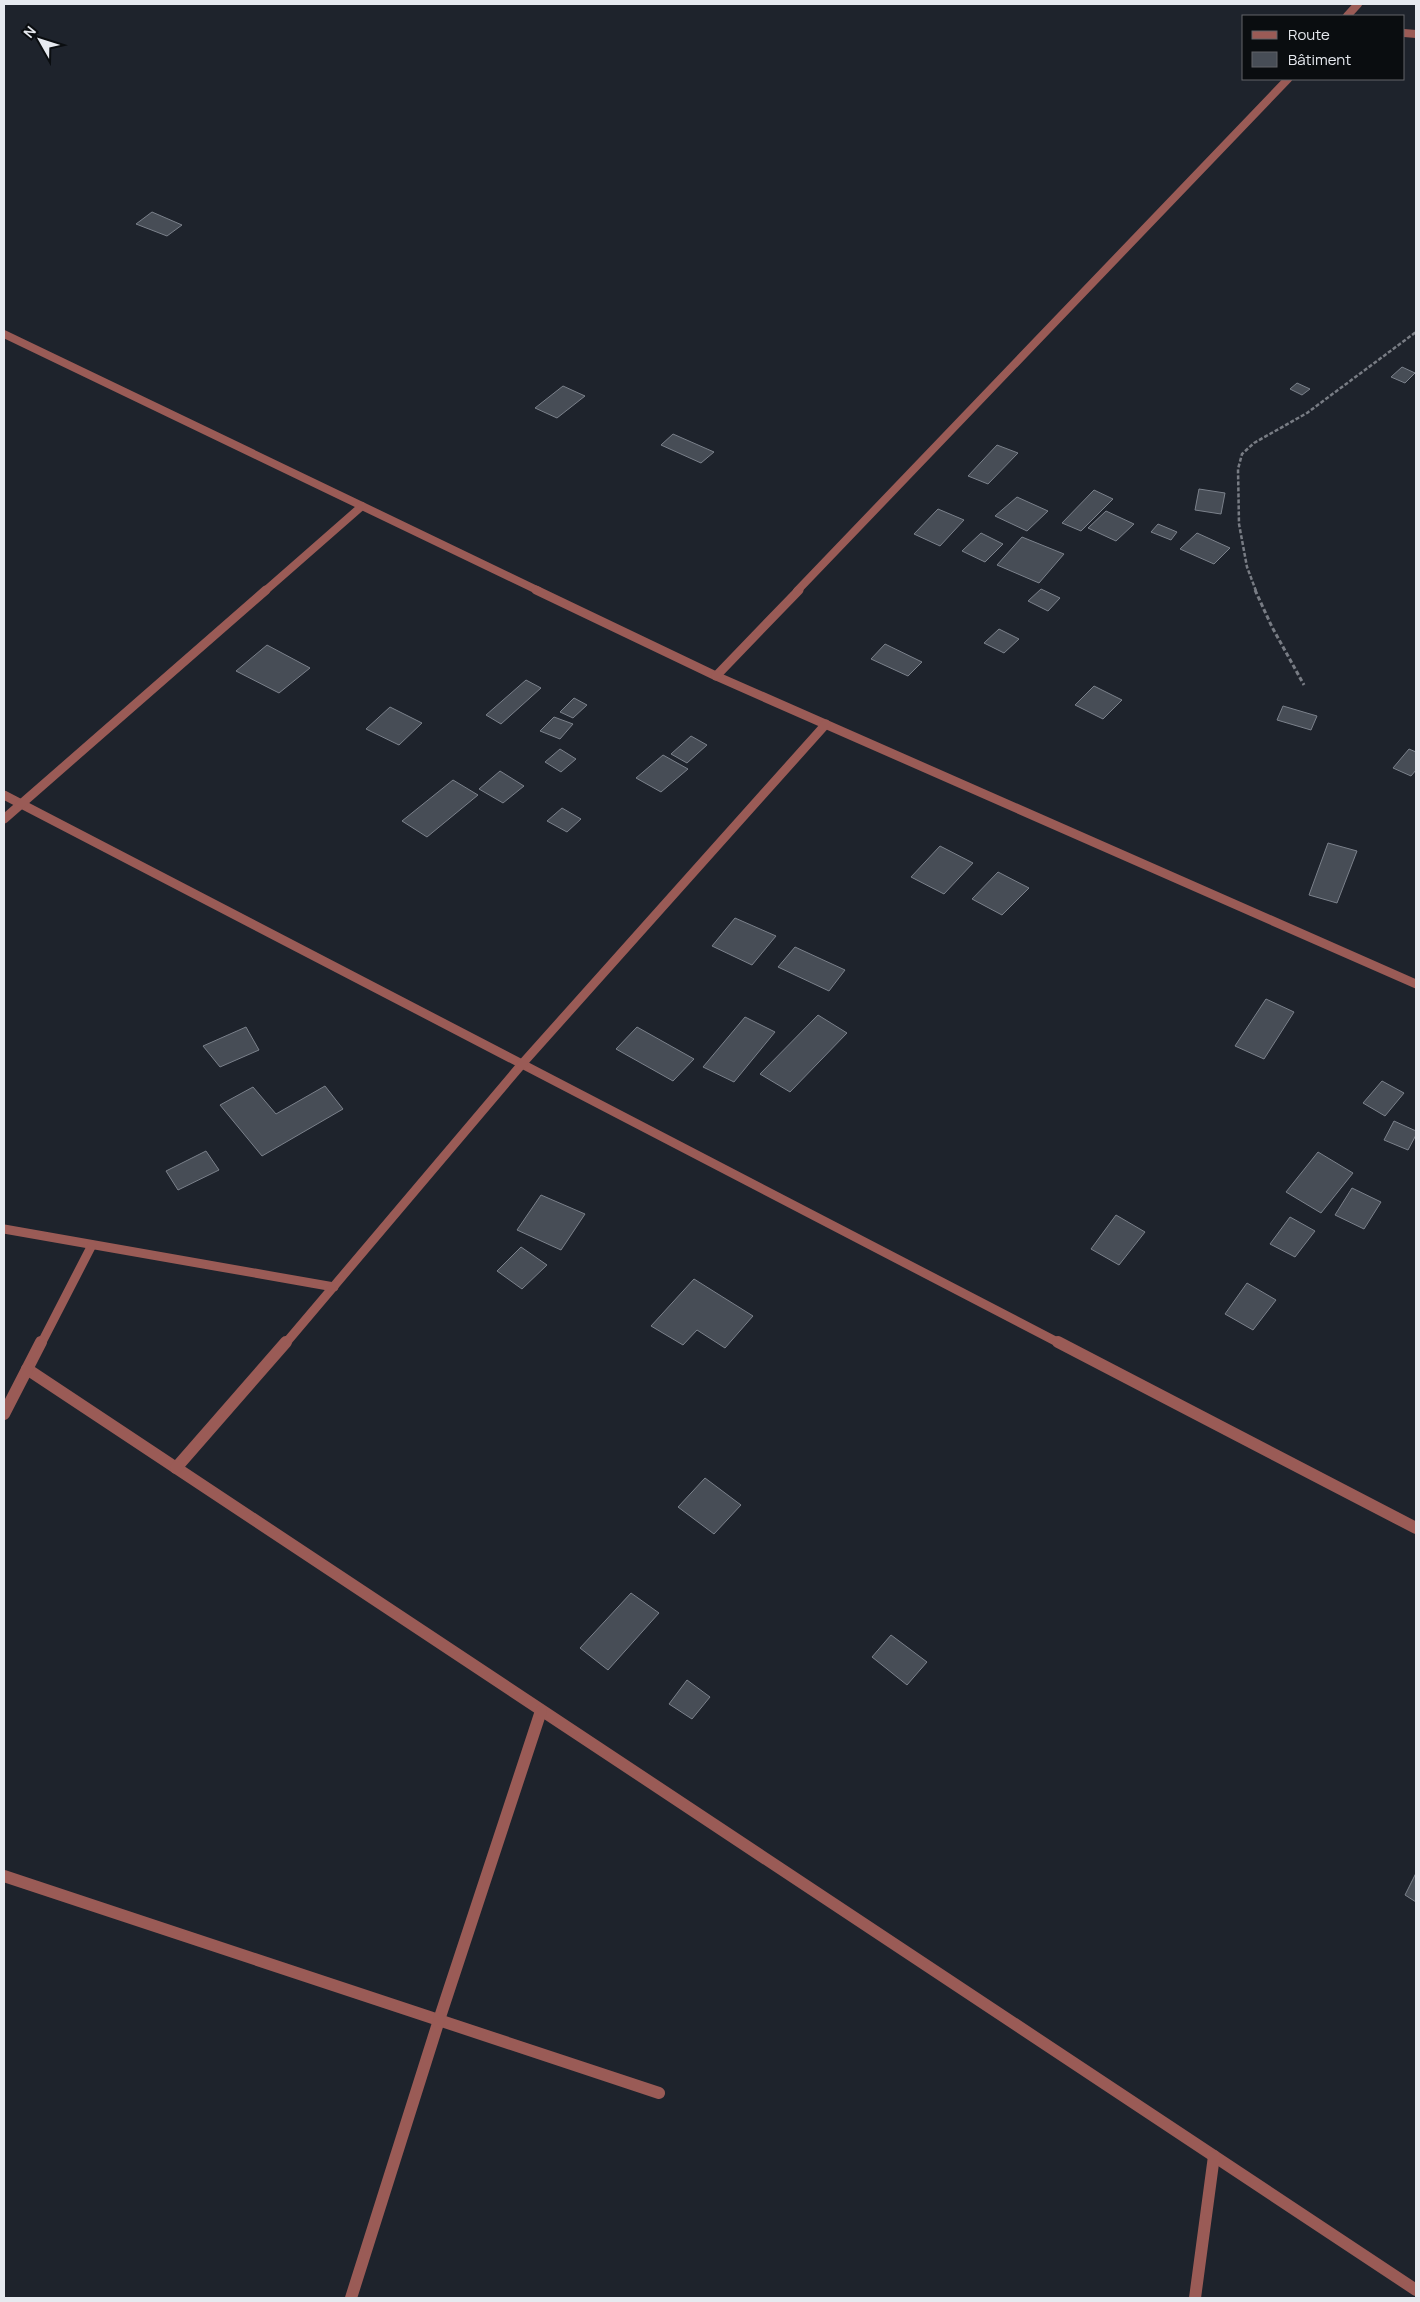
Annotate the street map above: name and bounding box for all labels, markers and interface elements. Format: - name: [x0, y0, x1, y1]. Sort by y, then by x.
- north arrow: [15, 15, 65, 65]
- legend: [1242, 15, 1405, 80]
- text: N: [19, 22, 40, 41]
- text: Route: [1288, 24, 1330, 45]
- text: Bâtiment: [1288, 49, 1351, 70]

